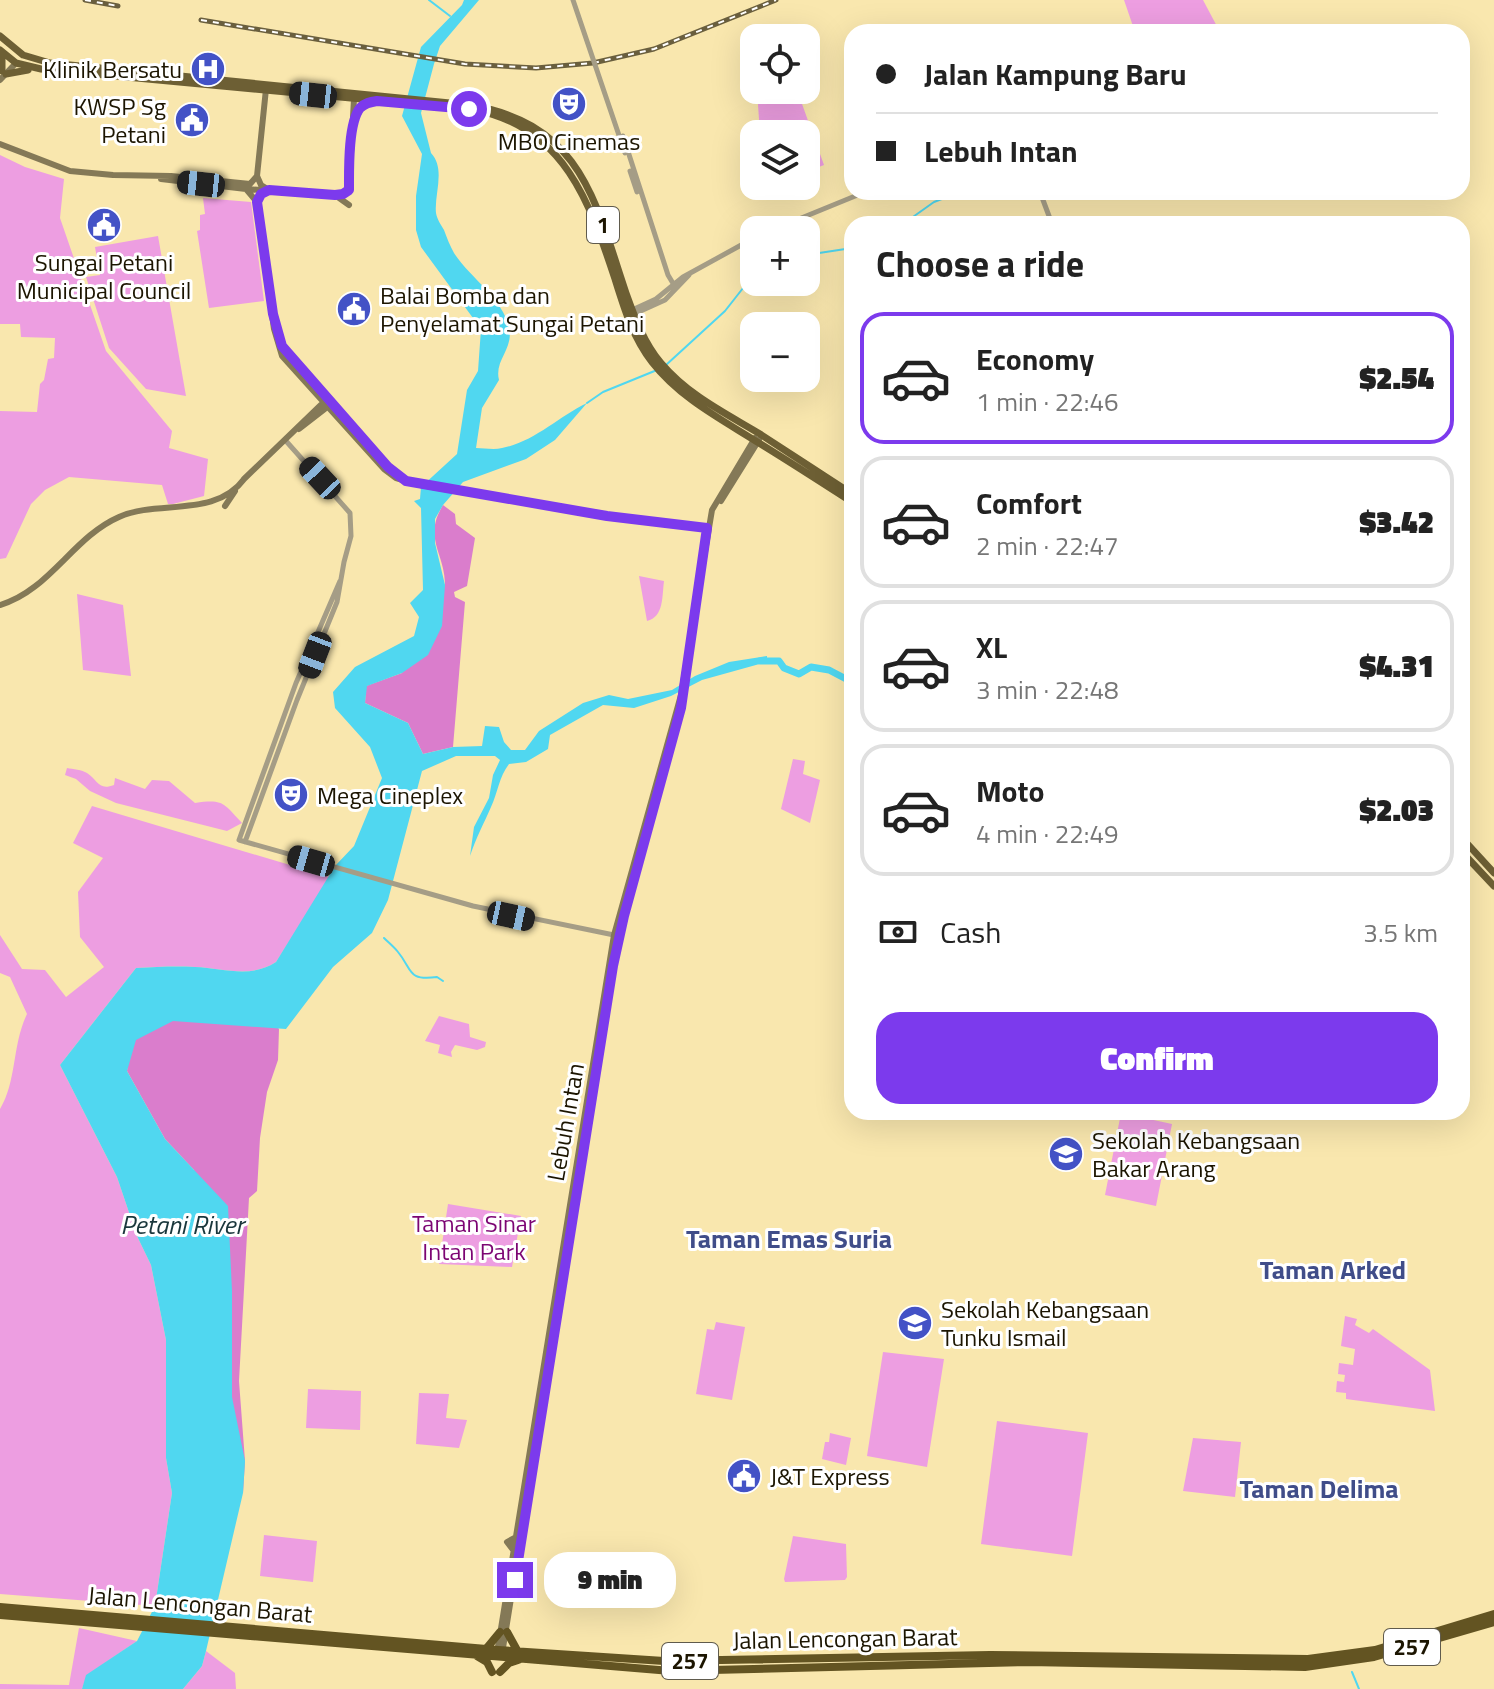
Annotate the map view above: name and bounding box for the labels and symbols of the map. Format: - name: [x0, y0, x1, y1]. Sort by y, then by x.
- hospital icon: Klinik Bersatu: [189, 50, 227, 88]
- place label: Klinik Bersatu: [43, 51, 182, 87]
- car: [288, 81, 338, 109]
- theatre icon: MBO Cinemas: [550, 85, 588, 123]
- place label: KWSP Sg Petani: [73, 88, 166, 152]
- route start: [451, 91, 487, 127]
- public building icon: KWSP Sg Petani: [173, 101, 211, 139]
- place label: MBO Cinemas: [498, 123, 640, 159]
- car: [176, 170, 226, 198]
- public building icon: Sungai Petani Municipal Council: [85, 206, 123, 244]
- road number: 1: [587, 207, 619, 243]
- place label: Sungai Petani Municipal Council: [17, 244, 191, 308]
- place label: Balai Bomba dan Penyelamat Sungai Petani: [380, 277, 644, 341]
- public building icon: Balai Bomba dan Penyelamat Sungai Petani: [335, 290, 373, 328]
- car: [295, 452, 345, 504]
- car: [295, 628, 335, 682]
- theatre icon: Mega Cineplex: [272, 776, 310, 814]
- place label: Mega Cineplex: [317, 777, 463, 813]
- car: [285, 843, 337, 879]
- car: [485, 899, 537, 933]
- street label: Lebuh Intan: [537, 1060, 593, 1184]
- place label: Sekolah Kebangsaan Bakar Arang: [1092, 1122, 1300, 1186]
- school or university icon: Sekolah Kebangsaan Bakar Arang: [1047, 1135, 1085, 1173]
- water label: Petani River: [120, 1205, 246, 1244]
- park label: Taman Sinar Intan Park: [412, 1205, 536, 1269]
- district label: Taman Emas Suria: [686, 1219, 892, 1258]
- district label: Taman Arked: [1260, 1250, 1406, 1289]
- place label: Sekolah Kebangsaan Tunku Ismail: [941, 1291, 1149, 1355]
- school or university icon: Sekolah Kebangsaan Tunku Ismail: [896, 1304, 934, 1342]
- public building icon: J&T Express: [725, 1457, 763, 1495]
- place label: J&T Express: [770, 1458, 890, 1494]
- district label: Taman Delima: [1240, 1469, 1398, 1508]
- callout: 9 min: [543, 1552, 675, 1608]
- route end: [497, 1562, 533, 1598]
- street label: Jalan Lencongan Barat: [86, 1576, 314, 1632]
- street label: Jalan Lencongan Barat: [732, 1618, 958, 1658]
- road number: 257: [1384, 1629, 1440, 1665]
- road number: 257: [662, 1643, 718, 1679]

